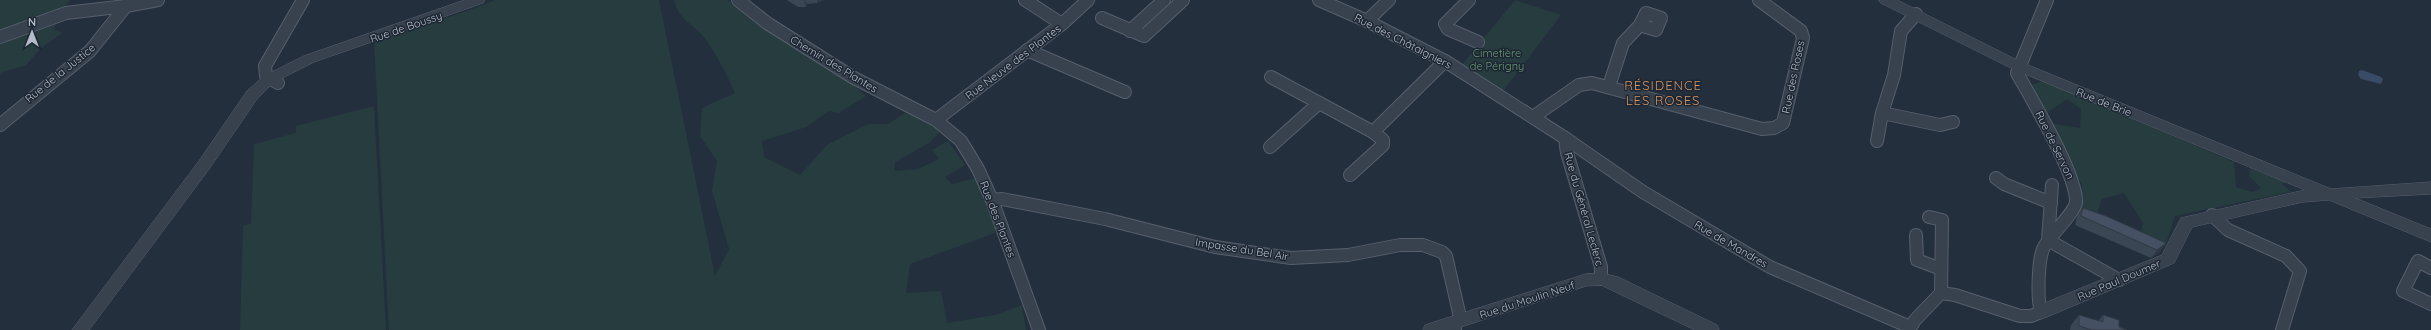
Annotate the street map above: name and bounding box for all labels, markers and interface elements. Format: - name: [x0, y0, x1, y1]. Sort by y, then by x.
- street label: Rue de Boussy: [368, 8, 444, 46]
- street label: Rue des Châtaigniers: [1352, 10, 1454, 72]
- north arrow: [12, 12, 52, 52]
- text: N: [28, 15, 36, 29]
- street label: Rue Neuve des Plantes: [962, 21, 1064, 103]
- street label: Chemin des Plantes: [788, 32, 880, 96]
- street label: Rue des Roses: [1778, 39, 1808, 115]
- street label: Rue de la Justice: [22, 40, 98, 106]
- park label: Cimetière de Périgny: [1470, 46, 1524, 73]
- district label: RÉSIDENCE LES ROSES: [1624, 77, 1702, 108]
- street label: Rue de Brie: [2074, 85, 2134, 119]
- street label: Rue de Servon: [2032, 108, 2078, 182]
- street label: Rue du Général Leclerc: [1561, 151, 1607, 268]
- street label: Rue des Plantes: [977, 179, 1019, 259]
- street label: Rue de Mandres: [1692, 217, 1770, 271]
- street label: Impasse du Bel Air: [1194, 235, 1290, 263]
- street label: Rue Paul Doumer: [2075, 256, 2163, 304]
- street label: Rue du Moulin Neuf: [1478, 278, 1577, 322]

